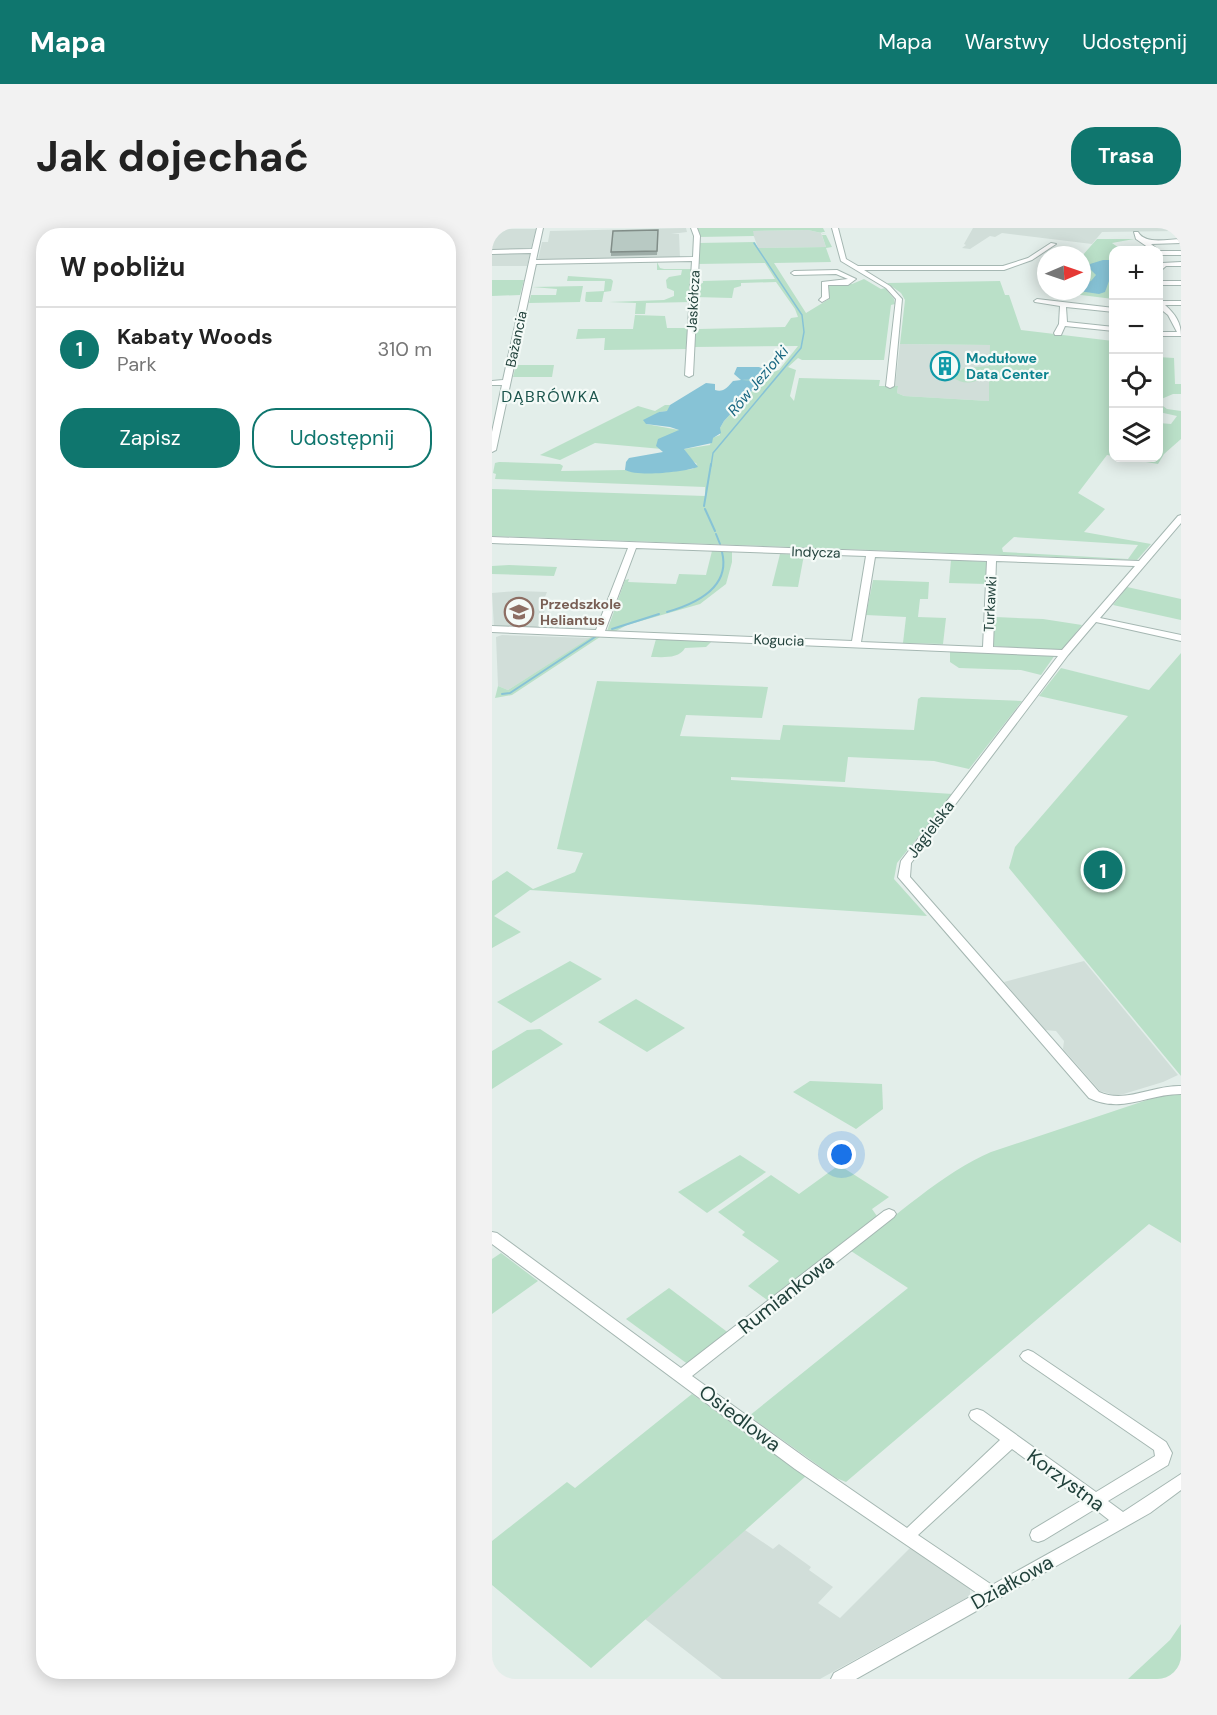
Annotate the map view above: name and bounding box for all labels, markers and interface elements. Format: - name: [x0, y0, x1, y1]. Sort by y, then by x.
- text: Mapa: [30, 24, 106, 61]
- text: Mapa: [878, 28, 932, 56]
- text: Warstwy: [965, 28, 1049, 56]
- text: Udostępnij: [1082, 28, 1187, 56]
- button: Trasa: [1071, 127, 1181, 185]
- text: Jak dojechać: [36, 129, 309, 184]
- north arrow: [1037, 246, 1091, 300]
- map controls: [1109, 246, 1163, 462]
- button: +: [1109, 246, 1163, 300]
- text: W pobliżu: [60, 250, 185, 284]
- street label: Jaskółcza: [682, 270, 704, 332]
- button: −: [1109, 300, 1163, 354]
- street label: Bażancia: [501, 309, 531, 369]
- text: Kabaty Woods: [117, 322, 273, 351]
- text: 1: [76, 336, 83, 362]
- text: 310 m: [377, 336, 432, 362]
- water label: Rów Jeziorki: [723, 342, 793, 420]
- place label: Modułowe Data Center: [966, 349, 1049, 383]
- building icon: Modułowe Data Center: [929, 350, 961, 382]
- text: Park: [117, 351, 157, 377]
- button: locate: [1109, 354, 1163, 408]
- district label: DĄBRÓWKA: [501, 386, 601, 407]
- button: Zapisz: [60, 408, 240, 468]
- button: Udostępnij: [252, 408, 432, 468]
- button: layers: [1109, 408, 1163, 462]
- street label: Indycza: [791, 542, 841, 562]
- street label: Turkawki: [980, 576, 1000, 632]
- place label: Przedszkole Heliantus: [540, 595, 621, 629]
- school or university icon: Przedszkole Heliantus: [503, 596, 535, 628]
- street label: Kogucia: [753, 630, 805, 650]
- street label: Jagielska: [902, 796, 959, 862]
- pin: 1: [1084, 848, 1122, 892]
- your location: [827, 1140, 856, 1169]
- street label: Rumiankowa: [733, 1248, 839, 1340]
- street label: Osiedlowa: [694, 1379, 786, 1457]
- street label: Korzystna: [1022, 1443, 1110, 1517]
- street label: Działkowa: [966, 1549, 1058, 1615]

